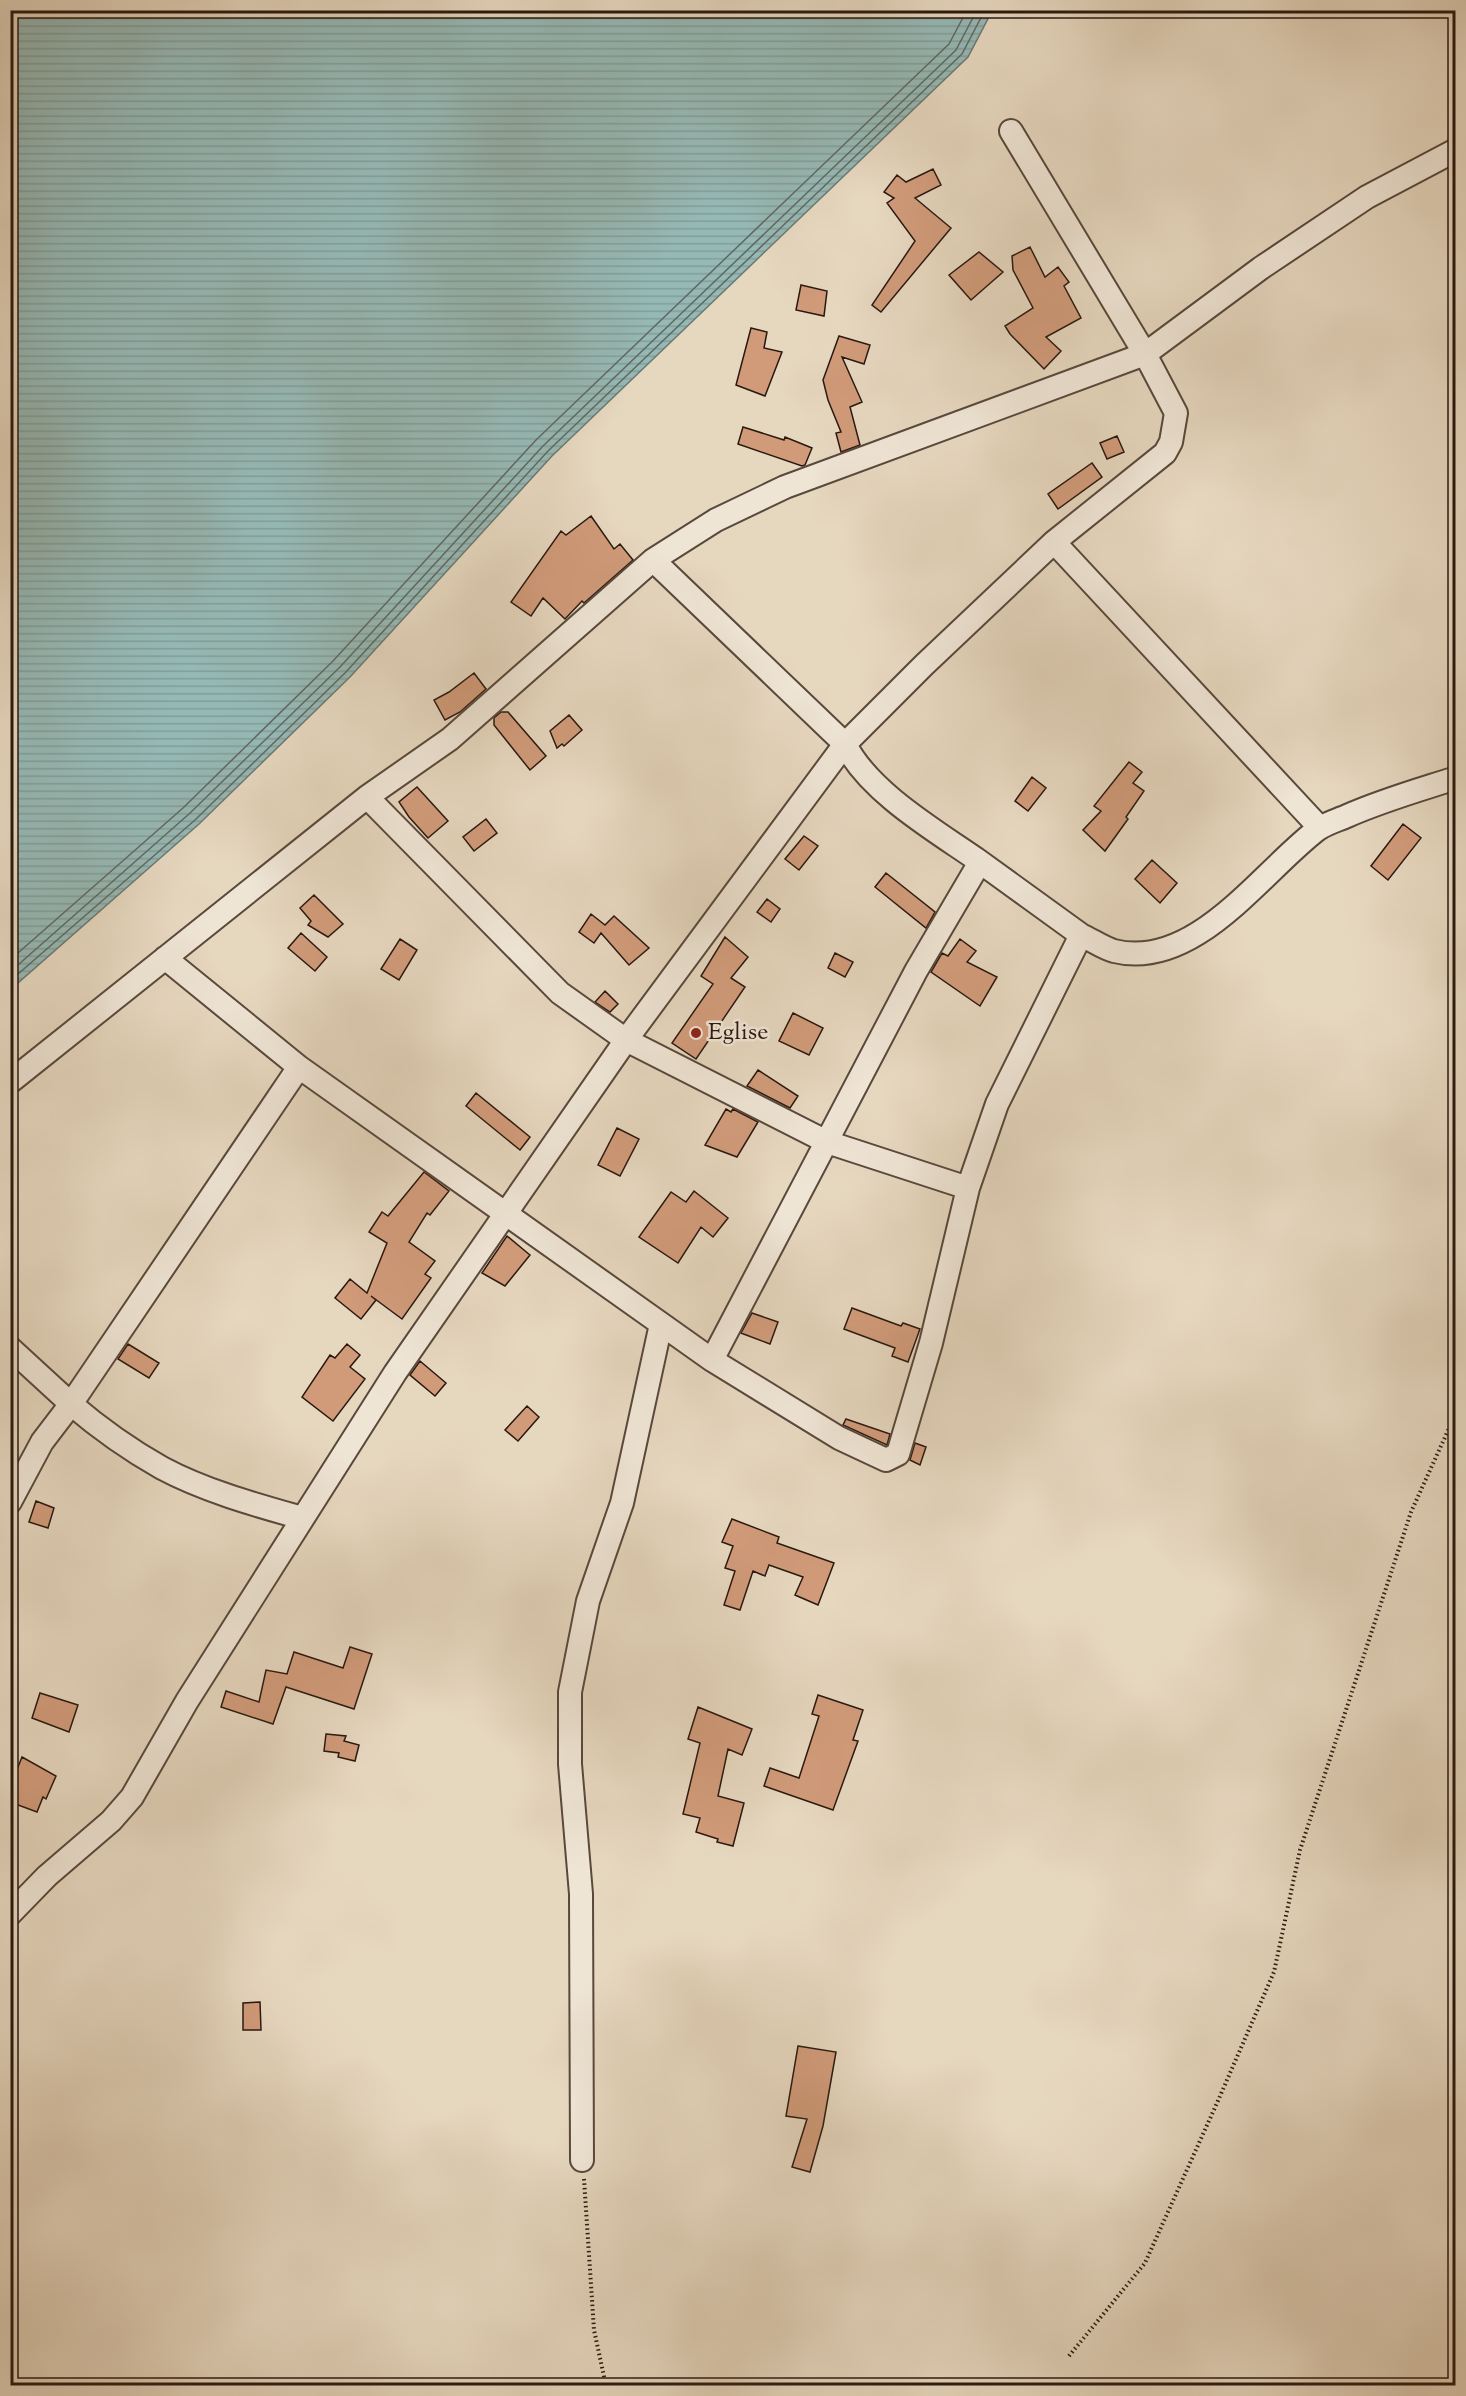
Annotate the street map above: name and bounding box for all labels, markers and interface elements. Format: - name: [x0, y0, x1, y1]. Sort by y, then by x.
- place label: Eglise: [708, 1016, 768, 1050]
- marker: Eglise: [689, 1026, 703, 1040]

